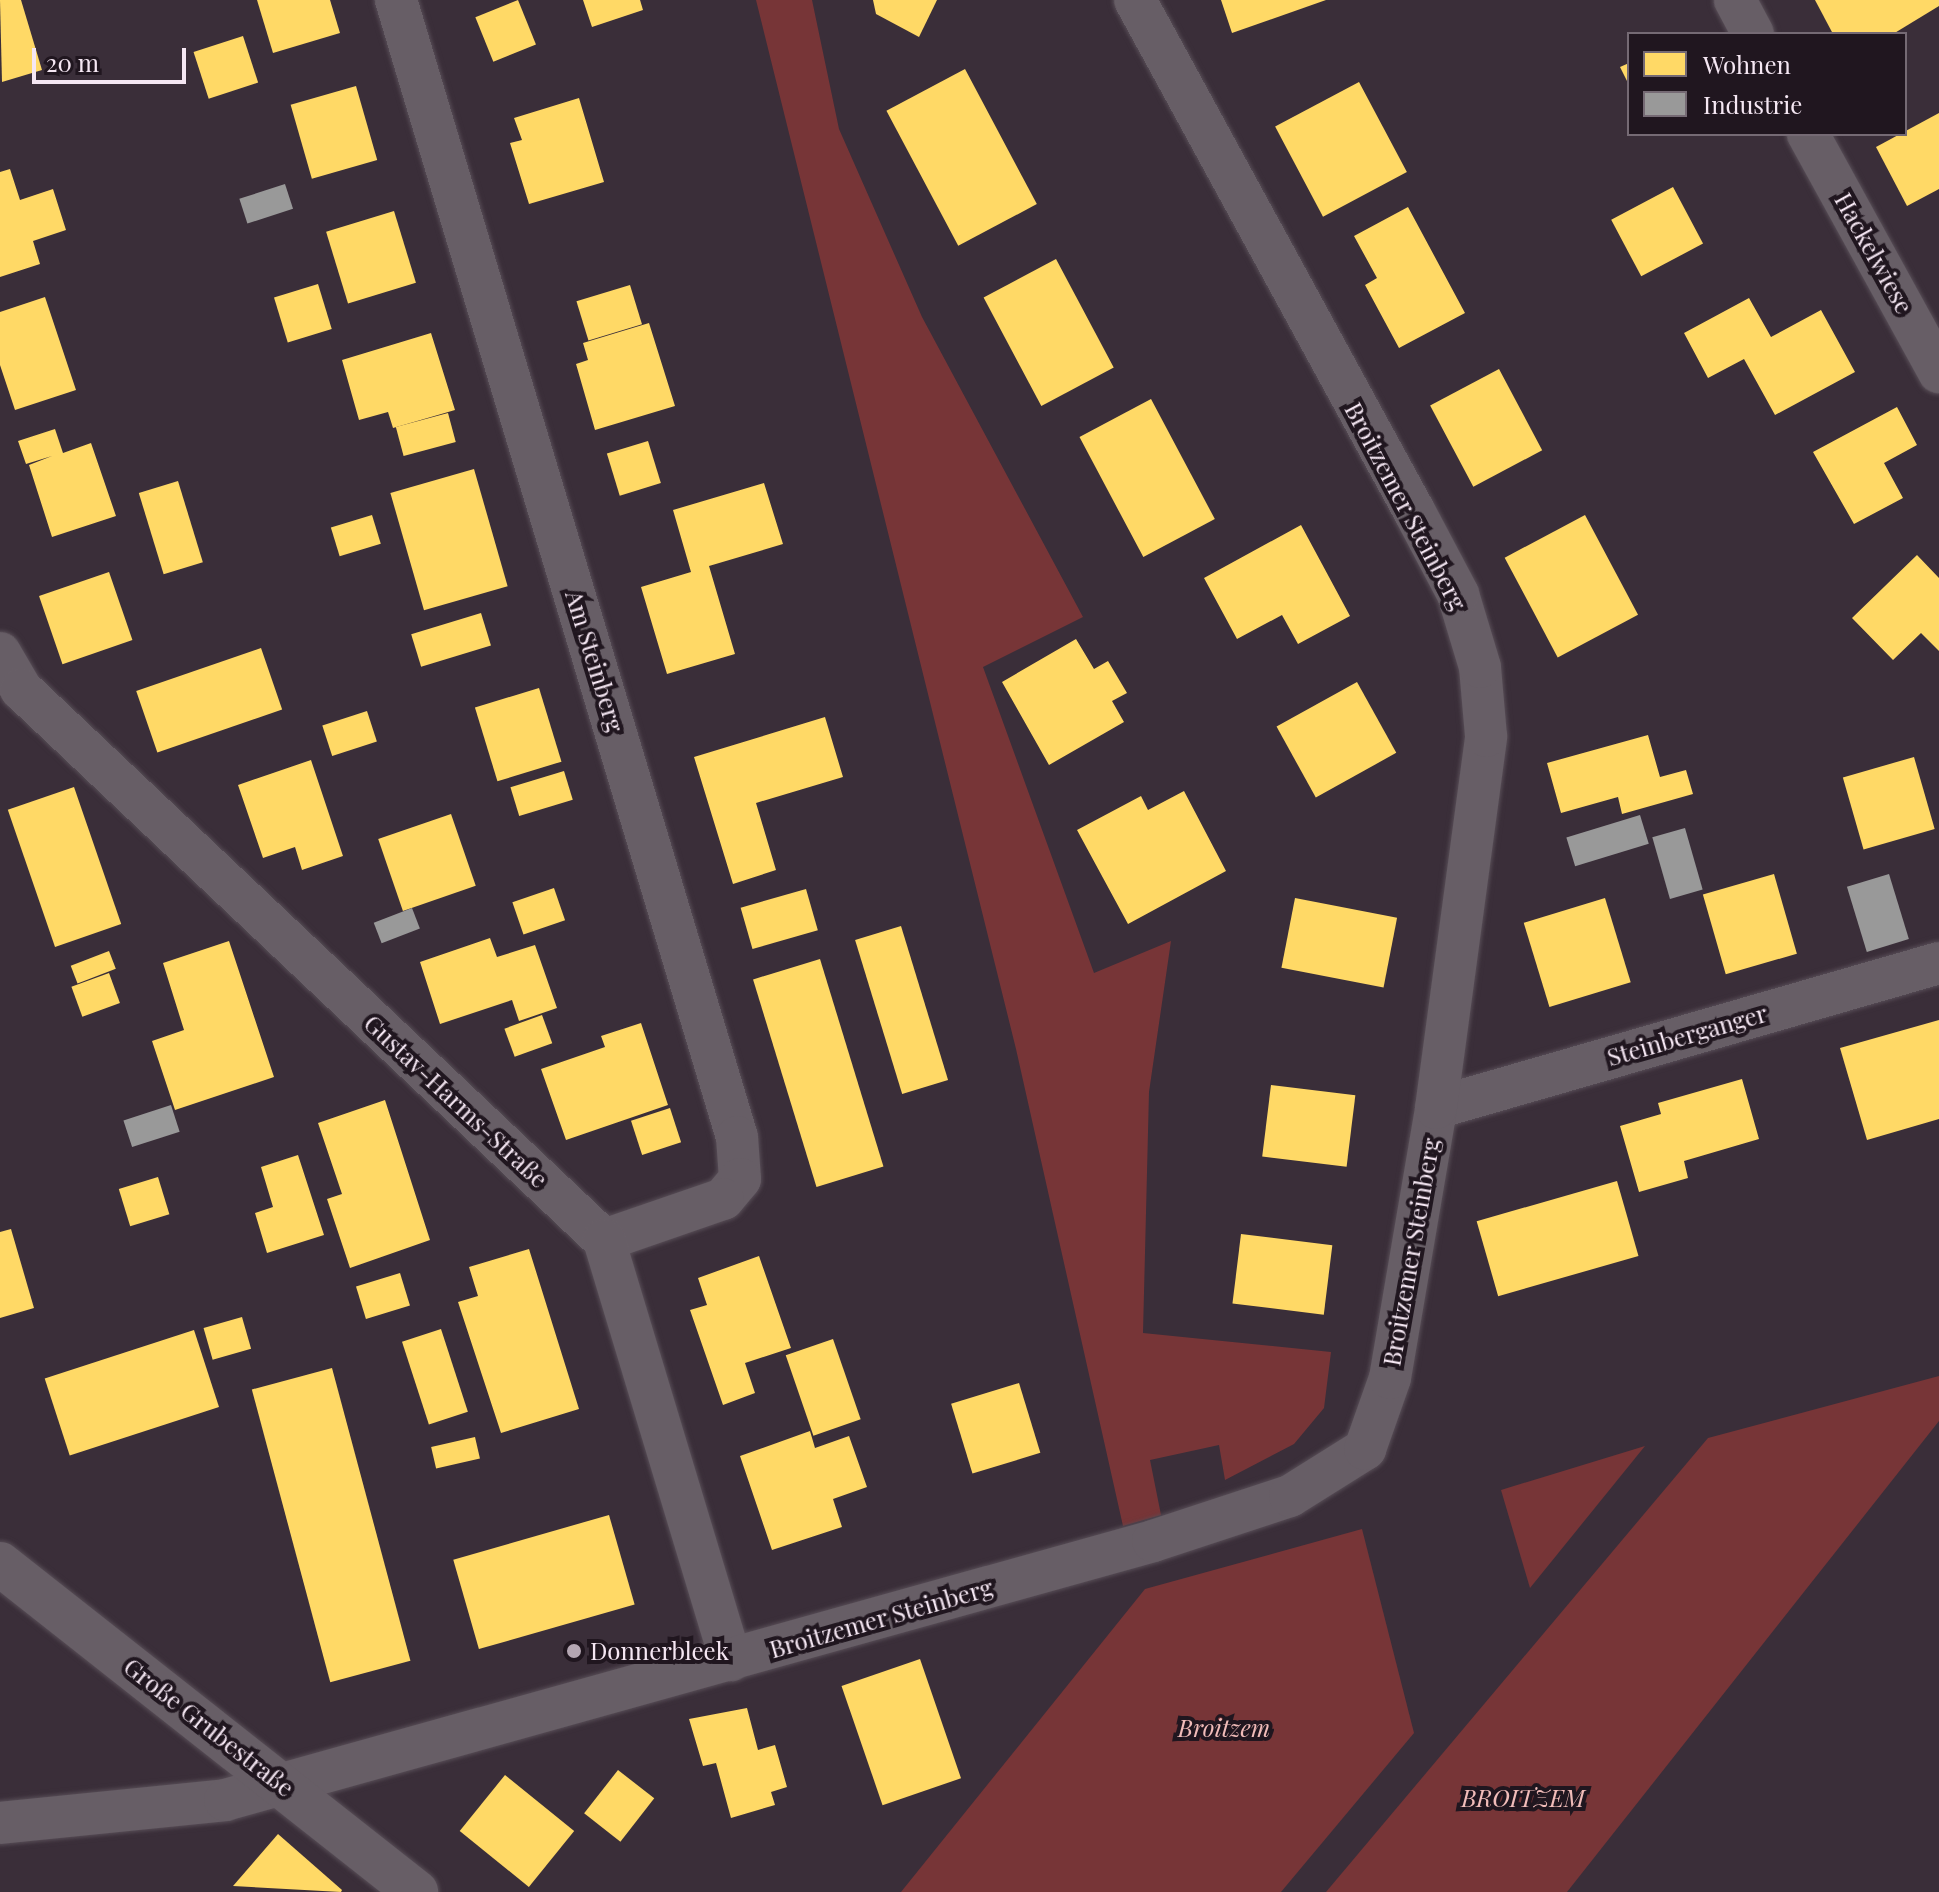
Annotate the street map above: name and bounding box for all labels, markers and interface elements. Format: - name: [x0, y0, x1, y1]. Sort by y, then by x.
- scale bar: [36, 32, 190, 82]
- legend: [1627, 32, 1907, 136]
- text: 20 m: [46, 46, 99, 78]
- text: Wohnen: [1703, 48, 1791, 80]
- text: Industrie: [1703, 88, 1802, 120]
- street label: Hackelwiese: [1829, 188, 1919, 318]
- street label: Broitzemer Steinberg: [1339, 397, 1473, 615]
- street label: Am Steinberg: [560, 587, 630, 735]
- street label: Steinberganger: [1604, 998, 1770, 1072]
- street label: Gustav-Harms-Straße: [358, 1009, 554, 1193]
- street label: Broitzemer Steinberg: [1377, 1136, 1445, 1368]
- street label: Broitzemer Steinberg: [766, 1572, 996, 1664]
- place label: Donnerbleek: [590, 1637, 729, 1665]
- marker: Donnerbleek: [565, 1642, 583, 1660]
- street label: Große Grubestraße: [118, 1652, 300, 1802]
- park label: Broitzem: [1178, 1714, 1270, 1742]
- park label: BROITZEM: [1461, 1784, 1585, 1812]

